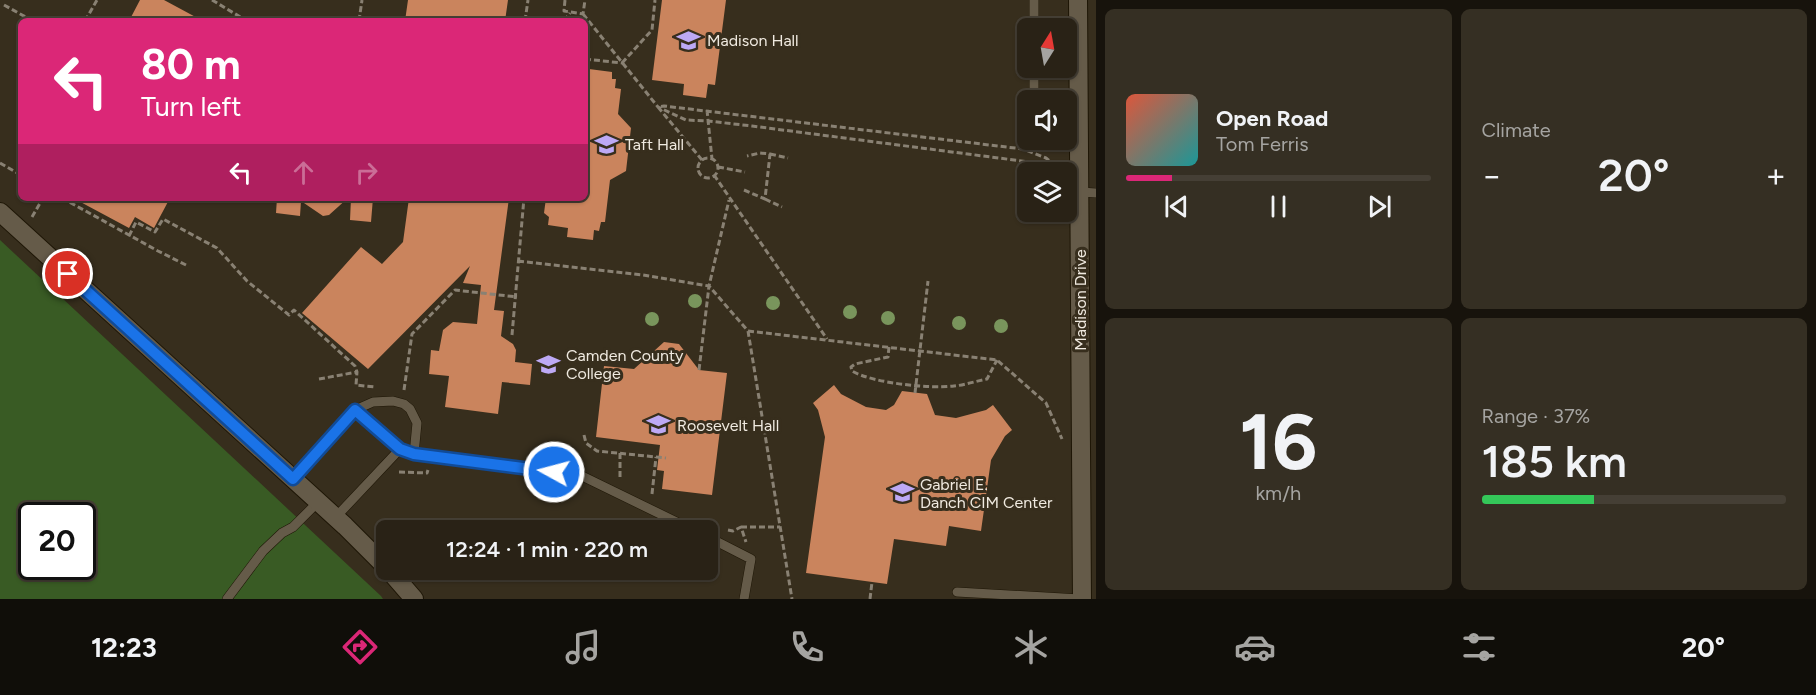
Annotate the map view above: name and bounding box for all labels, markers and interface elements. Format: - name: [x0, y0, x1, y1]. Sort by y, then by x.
- north arrow: [1017, 18, 1077, 78]
- map controls: [1017, 18, 1077, 222]
- school or university icon: Madison Hall: [676, 27, 702, 53]
- place label: Madison Hall: [707, 31, 799, 50]
- text: 80 m: [141, 39, 241, 90]
- icon: left: [42, 42, 120, 120]
- text: Turn left: [141, 90, 241, 123]
- button: sound: [1017, 90, 1077, 150]
- text: Open Road: [1216, 105, 1328, 132]
- text: Climate: [1482, 118, 1551, 142]
- school or university icon: Taft Hall: [594, 131, 620, 157]
- text: Tom Ferris: [1216, 132, 1309, 156]
- place label: Taft Hall: [625, 135, 684, 154]
- text: 20°: [1598, 148, 1670, 202]
- icon: left: [224, 156, 257, 189]
- icon: ahead: [287, 156, 320, 189]
- icon: right: [350, 156, 383, 189]
- text: −: [1482, 156, 1502, 195]
- text: +: [1765, 156, 1786, 195]
- button: layers: [1017, 162, 1077, 222]
- icon: previous: [1160, 190, 1193, 223]
- icon: pause: [1262, 190, 1295, 223]
- icon: next: [1363, 190, 1396, 223]
- pin: [42, 248, 93, 299]
- street label: Madison Drive: [1071, 249, 1090, 351]
- icon: arrive: [51, 257, 84, 290]
- place label: Camden County College: [566, 346, 684, 383]
- school or university icon: Camden County College: [535, 351, 561, 377]
- text: 16: [1239, 395, 1317, 489]
- text: Range · 37%: [1482, 404, 1590, 428]
- school or university icon: Roosevelt Hall: [646, 412, 672, 438]
- place label: Roosevelt Hall: [677, 416, 779, 435]
- text: 185 km: [1482, 434, 1627, 488]
- position arrow: [522, 440, 586, 504]
- place label: Gabriel E. Danch CIM Center: [920, 475, 1053, 512]
- school or university icon: Gabriel E. Danch CIM Center: [889, 480, 915, 506]
- text: km/h: [1255, 481, 1301, 505]
- speed limit sign: 20: [18, 502, 96, 580]
- text: 12:24 · 1 min · 220 m: [446, 536, 648, 563]
- icon: directions: [339, 626, 381, 668]
- icon: music: [562, 626, 604, 668]
- icon: phone: [786, 626, 828, 668]
- icon: climate: [1010, 626, 1052, 668]
- icon: car: [1234, 626, 1276, 668]
- icon: filters: [1458, 626, 1500, 668]
- text: 12:23: [91, 631, 157, 664]
- text: 20°: [1682, 631, 1725, 664]

